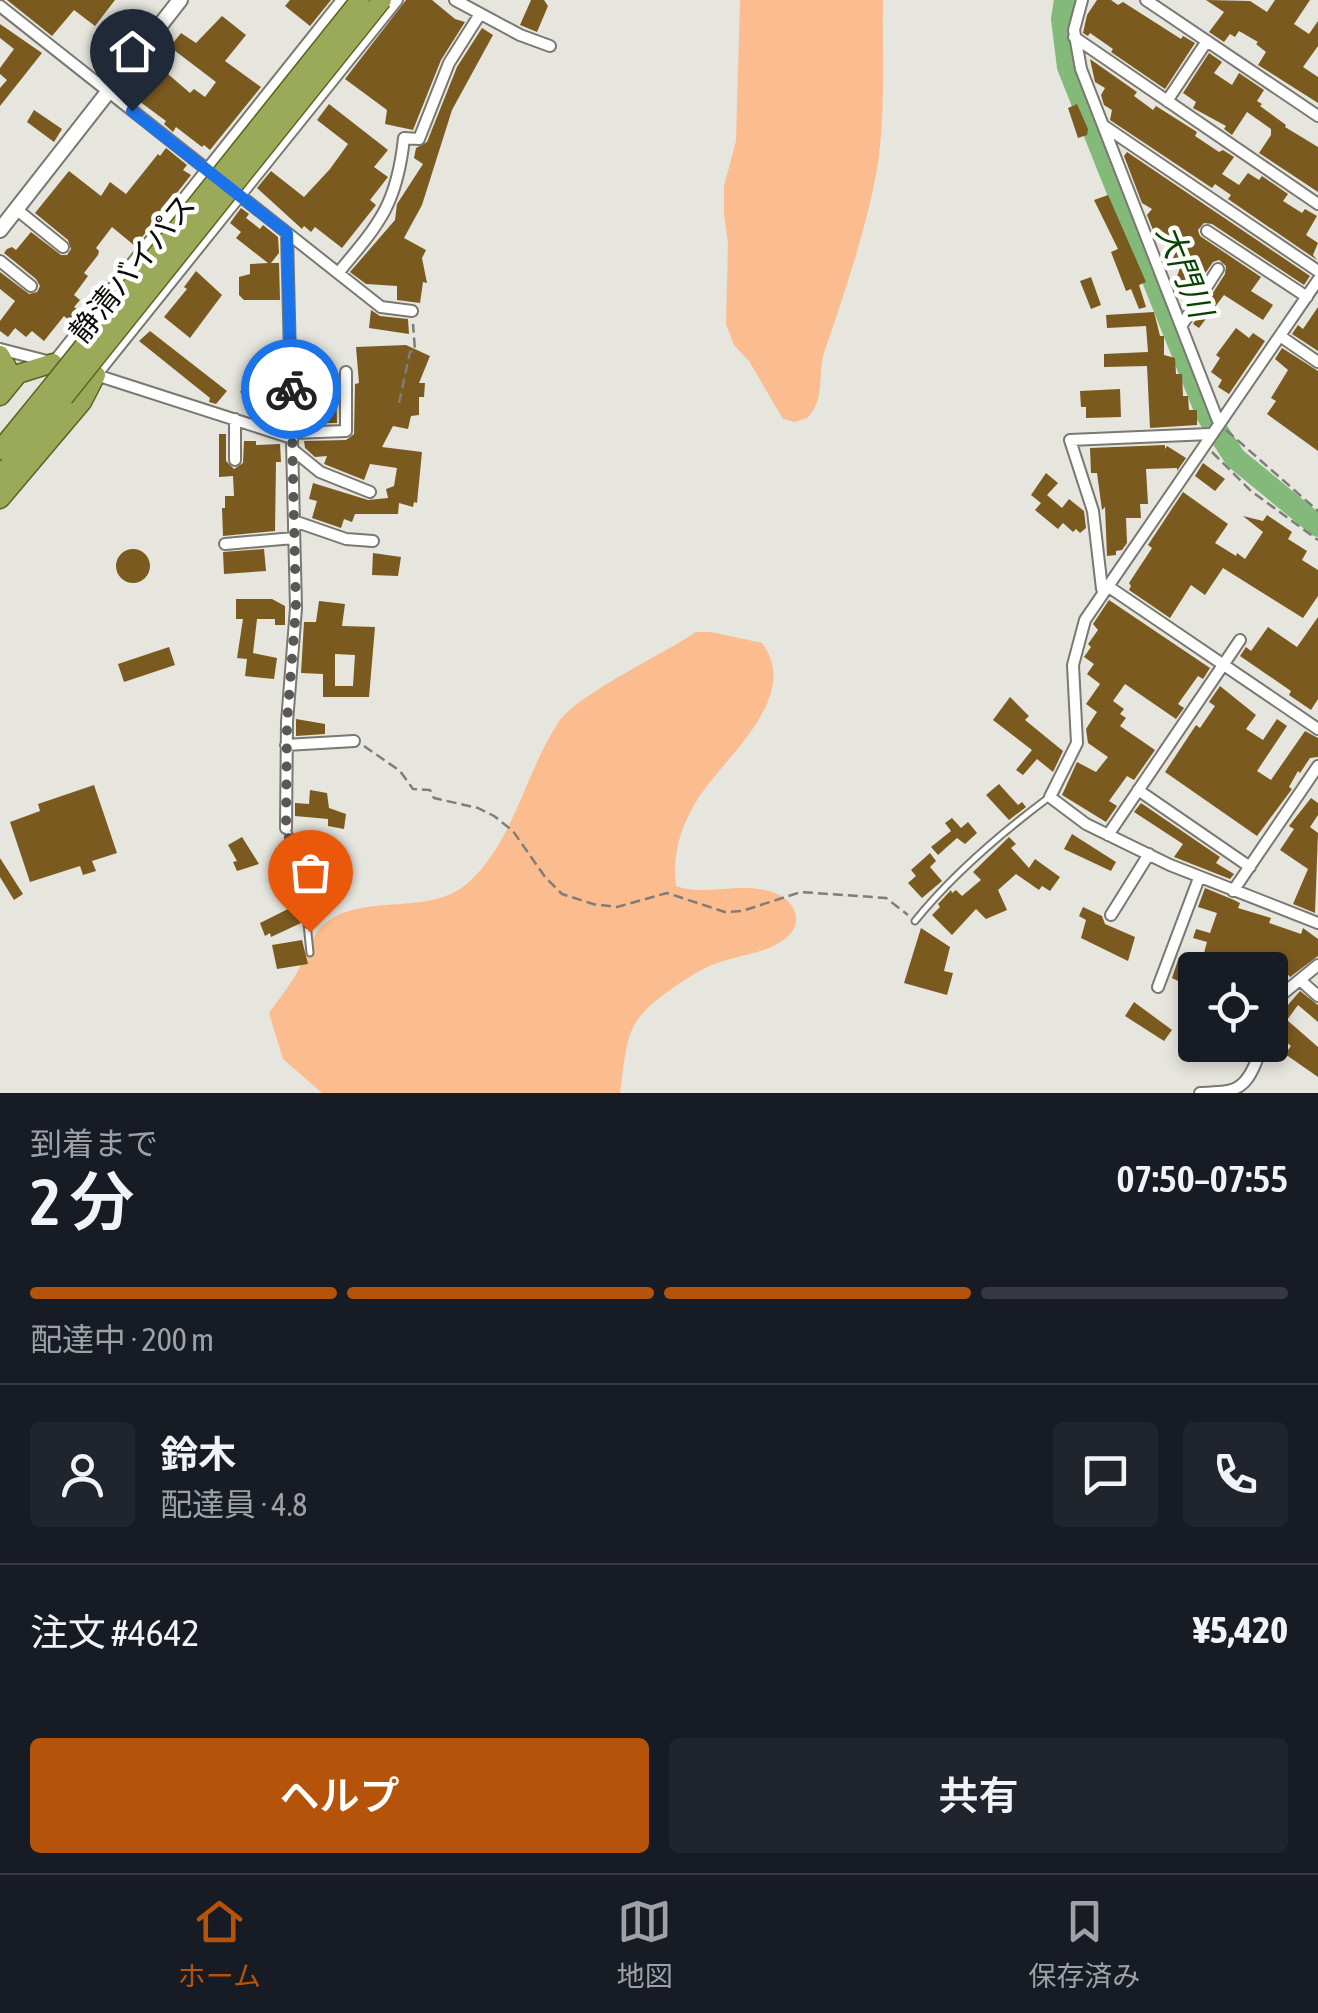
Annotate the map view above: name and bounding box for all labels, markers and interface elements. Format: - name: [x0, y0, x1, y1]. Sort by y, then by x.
- pin: [90, 9, 175, 112]
- icon: home: [105, 24, 160, 79]
- street label: 静清バイパス: [62, 188, 202, 348]
- water label: 大門川: [1150, 220, 1221, 325]
- courier: [241, 339, 341, 439]
- icon: bike: [264, 362, 319, 417]
- pin: [268, 830, 353, 933]
- icon: bag: [283, 845, 338, 900]
- map controls: [1178, 952, 1288, 1062]
- button: locate: [1178, 952, 1288, 1062]
- text: 到着まで: [30, 1125, 158, 1162]
- text: 07:50–07:55: [1116, 1157, 1288, 1200]
- text: 2 分: [30, 1164, 134, 1239]
- text: 配達中 · 200 m: [30, 1321, 214, 1358]
- button: person: [30, 1422, 135, 1527]
- button: chat: [1053, 1422, 1158, 1527]
- button: phone: [1183, 1422, 1288, 1527]
- text: 鈴木: [160, 1433, 236, 1476]
- text: 配達員 · 4.8: [160, 1486, 307, 1523]
- text: ¥5,420: [1193, 1608, 1288, 1651]
- text: 注文 #4642: [30, 1611, 199, 1654]
- button: ヘルプ: [30, 1738, 649, 1853]
- button: 共有: [669, 1738, 1288, 1853]
- tab: ホーム: [178, 1894, 261, 1994]
- tab: 地図: [617, 1894, 673, 1994]
- tab: 保存済み: [1028, 1894, 1140, 1994]

